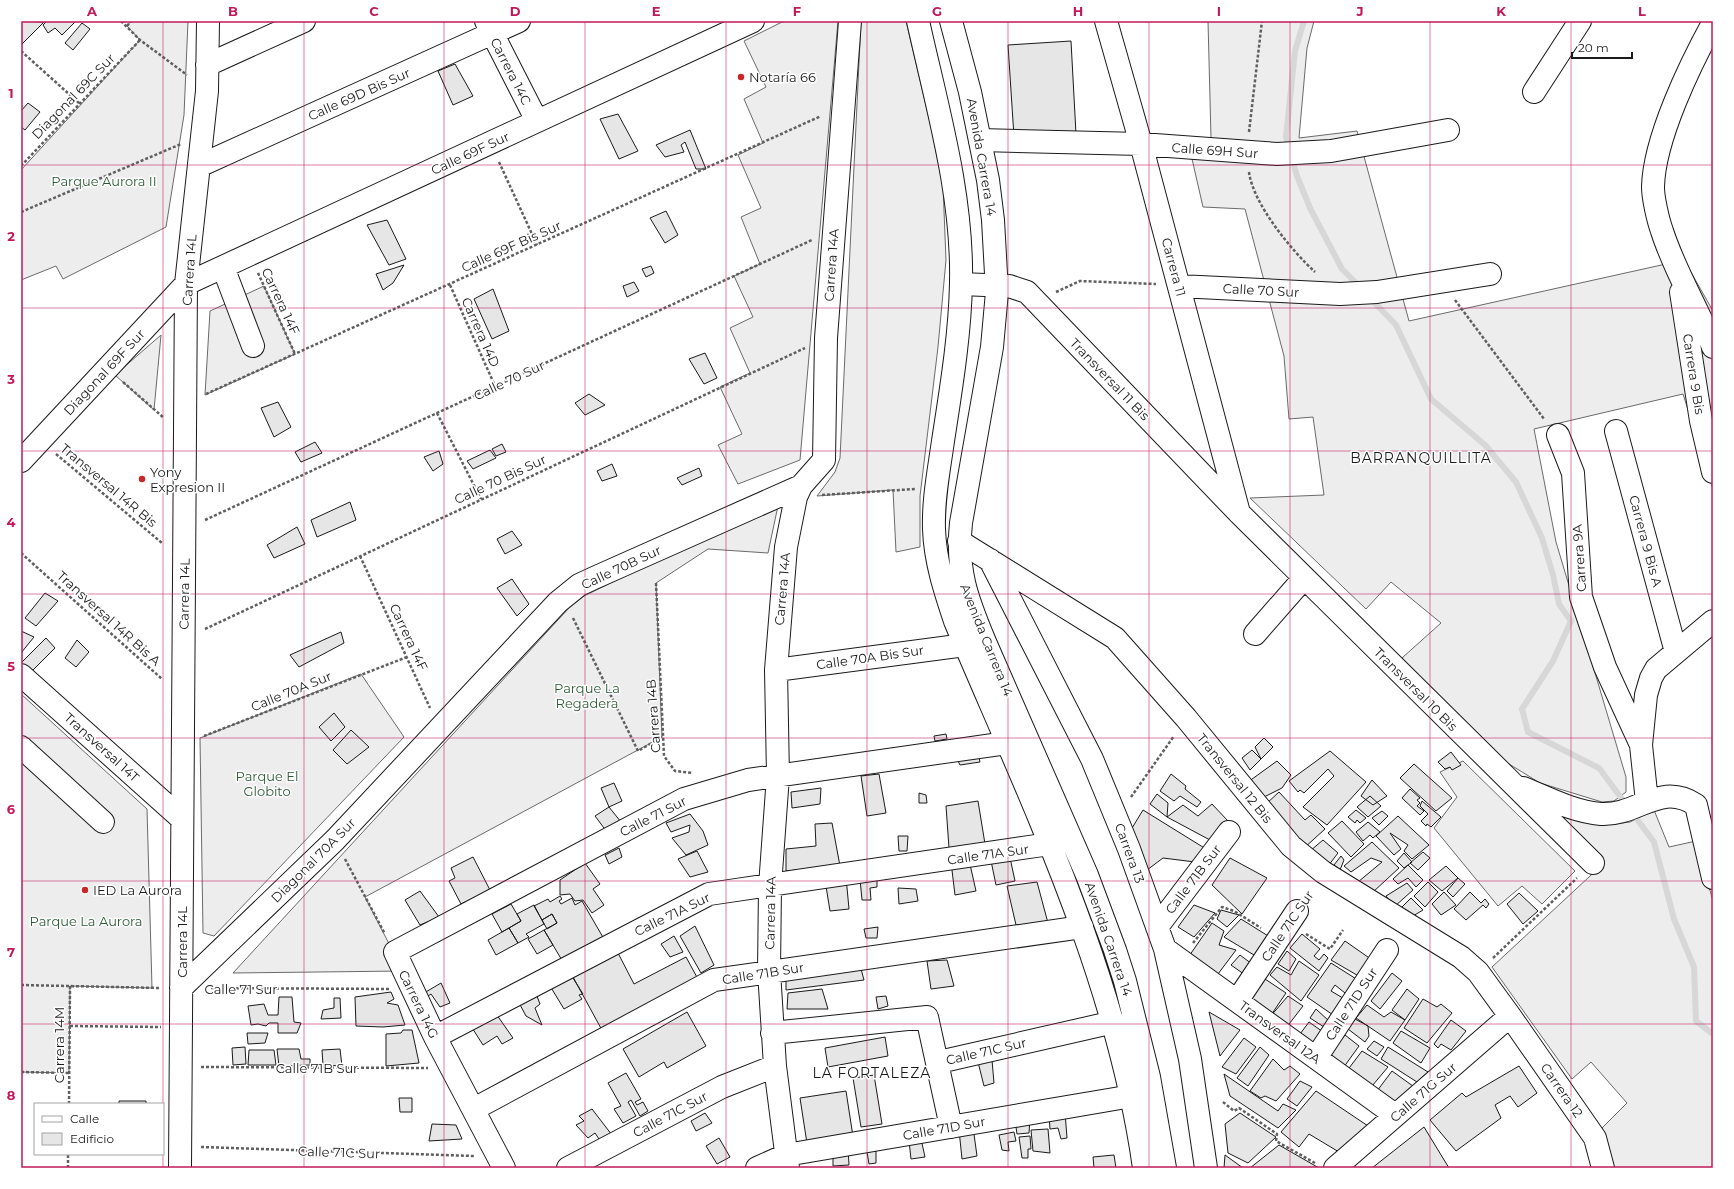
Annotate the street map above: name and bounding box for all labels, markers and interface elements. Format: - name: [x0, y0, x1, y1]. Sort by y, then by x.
- text: A: [86, 3, 98, 19]
- text: B: [228, 3, 238, 19]
- text: C: [369, 3, 379, 19]
- text: D: [510, 3, 521, 19]
- text: E: [652, 3, 661, 19]
- text: F: [793, 3, 801, 19]
- text: G: [932, 3, 942, 19]
- text: H: [1073, 3, 1083, 19]
- text: I: [1217, 3, 1221, 19]
- text: J: [1355, 3, 1364, 19]
- text: K: [1496, 3, 1506, 19]
- text: L: [1638, 3, 1646, 19]
- scale bar: [1572, 34, 1632, 60]
- street label: Carrera 14C: [487, 35, 535, 107]
- text: 20 m: [1578, 40, 1609, 55]
- street label: Diagonal 69C Sur: [28, 50, 118, 142]
- street label: Calle 69D Bis Sur: [305, 64, 413, 124]
- place label: Notaría 66: [749, 69, 816, 85]
- marker: Notaría 66: [736, 72, 746, 82]
- text: 1: [8, 85, 14, 101]
- street label: Avenida Carrera 14: [964, 97, 1000, 218]
- street label: Calle 69F Sur: [428, 128, 512, 178]
- street label: Calle 69H Sur: [1171, 139, 1259, 161]
- park label: Parque Aurora II: [51, 173, 157, 189]
- street label: Calle 69F Bis Sur: [459, 217, 563, 275]
- street label: Carrera 14A: [820, 227, 842, 302]
- text: 2: [7, 228, 15, 244]
- street label: Carrera 14L: [179, 233, 199, 306]
- street label: Carrera 11: [1159, 236, 1189, 298]
- street label: Carrera 14F: [259, 265, 303, 337]
- street label: Calle 70 Sur: [1222, 280, 1300, 300]
- street label: Carrera 14D: [459, 295, 504, 370]
- street label: Diagonal 69F Sur: [60, 326, 148, 418]
- street label: Carrera 9 Bis: [1680, 332, 1708, 416]
- street label: Transversal 11 Bis: [1067, 335, 1153, 423]
- street label: Calle 70 Sur: [471, 357, 547, 403]
- text: 3: [6, 371, 15, 387]
- street label: Transversal 14R Bis: [57, 440, 161, 530]
- district label: BARRANQUILLITA: [1350, 449, 1492, 467]
- street label: Calle 70 Bis Sur: [452, 451, 548, 507]
- place label: Yony Expresion II: [150, 464, 225, 495]
- marker: Yony Expresion II: [137, 474, 147, 484]
- street label: Carrera 9 Bis A: [1626, 493, 1666, 589]
- text: 4: [7, 514, 16, 530]
- street label: Carrera 9A: [1569, 523, 1589, 592]
- street label: Calle 70B Sur: [579, 542, 663, 592]
- street label: Carrera 14A: [771, 551, 793, 626]
- street label: Carrera 14L: [175, 558, 193, 630]
- street label: Transversal 14R Bis A: [54, 567, 165, 669]
- street label: Avenida Carrera 14: [957, 582, 1017, 699]
- street label: Carrera 14F: [387, 601, 431, 673]
- street label: Calle 70A Bis Sur: [815, 642, 925, 672]
- street label: Transversal 10 Bis: [1371, 644, 1461, 734]
- text: 5: [7, 658, 15, 674]
- street label: Calle 70A Sur: [248, 668, 334, 714]
- street label: Carrera 14B: [642, 679, 664, 753]
- park label: Parque La Regadera: [554, 680, 620, 711]
- street label: Transversal 14T: [61, 709, 143, 785]
- street label: Transversal 12 Bis: [1194, 730, 1276, 826]
- park label: Parque El Globito: [236, 768, 298, 799]
- street label: Calle 71 Sur: [617, 792, 689, 840]
- text: 6: [7, 801, 16, 817]
- street label: Diagonal 70A Sur: [267, 814, 359, 906]
- street label: Carrera 13: [1112, 821, 1148, 885]
- street label: Calle 71A Sur: [946, 840, 1030, 868]
- street label: Calle 71B Sur: [1162, 841, 1224, 917]
- street label: Carrera 14A: [761, 876, 779, 950]
- street label: Avenida Carrera 14: [1082, 880, 1136, 999]
- place label: IED La Aurora: [93, 882, 182, 898]
- marker: IED La Aurora: [80, 885, 90, 895]
- street label: Calle 71C Sur: [1257, 887, 1317, 965]
- street label: Calle 71A Sur: [632, 889, 712, 939]
- street label: Carrera 14L: [174, 906, 190, 978]
- park label: Parque La Aurora: [30, 913, 142, 929]
- text: 7: [7, 944, 15, 960]
- street label: Calle 71B Sur: [721, 959, 805, 987]
- street label: Calle 71D Sur: [1322, 965, 1380, 1043]
- street label: Carrera 14G: [396, 967, 442, 1041]
- street label: Calle 71 Sur: [205, 981, 277, 997]
- street label: Transversal 12A: [1236, 997, 1324, 1067]
- street label: Carrera 14M: [51, 1007, 67, 1083]
- street label: Calle 71C Sur: [944, 1034, 1028, 1068]
- street label: Calle 71G Sur: [1386, 1059, 1460, 1125]
- street label: Calle 71B Sur: [276, 1060, 358, 1076]
- street label: Carrera 12: [1537, 1060, 1587, 1120]
- district label: LA FORTALEZA: [813, 1064, 931, 1082]
- text: 8: [7, 1087, 16, 1103]
- street label: Calle 71C Sur: [630, 1088, 710, 1140]
- legend: [34, 1103, 164, 1155]
- text: Calle: [70, 1111, 99, 1126]
- street label: Calle 71D Sur: [901, 1113, 987, 1143]
- text: Edificio: [70, 1131, 114, 1146]
- street label: Calle 71C Sur: [298, 1143, 380, 1161]

